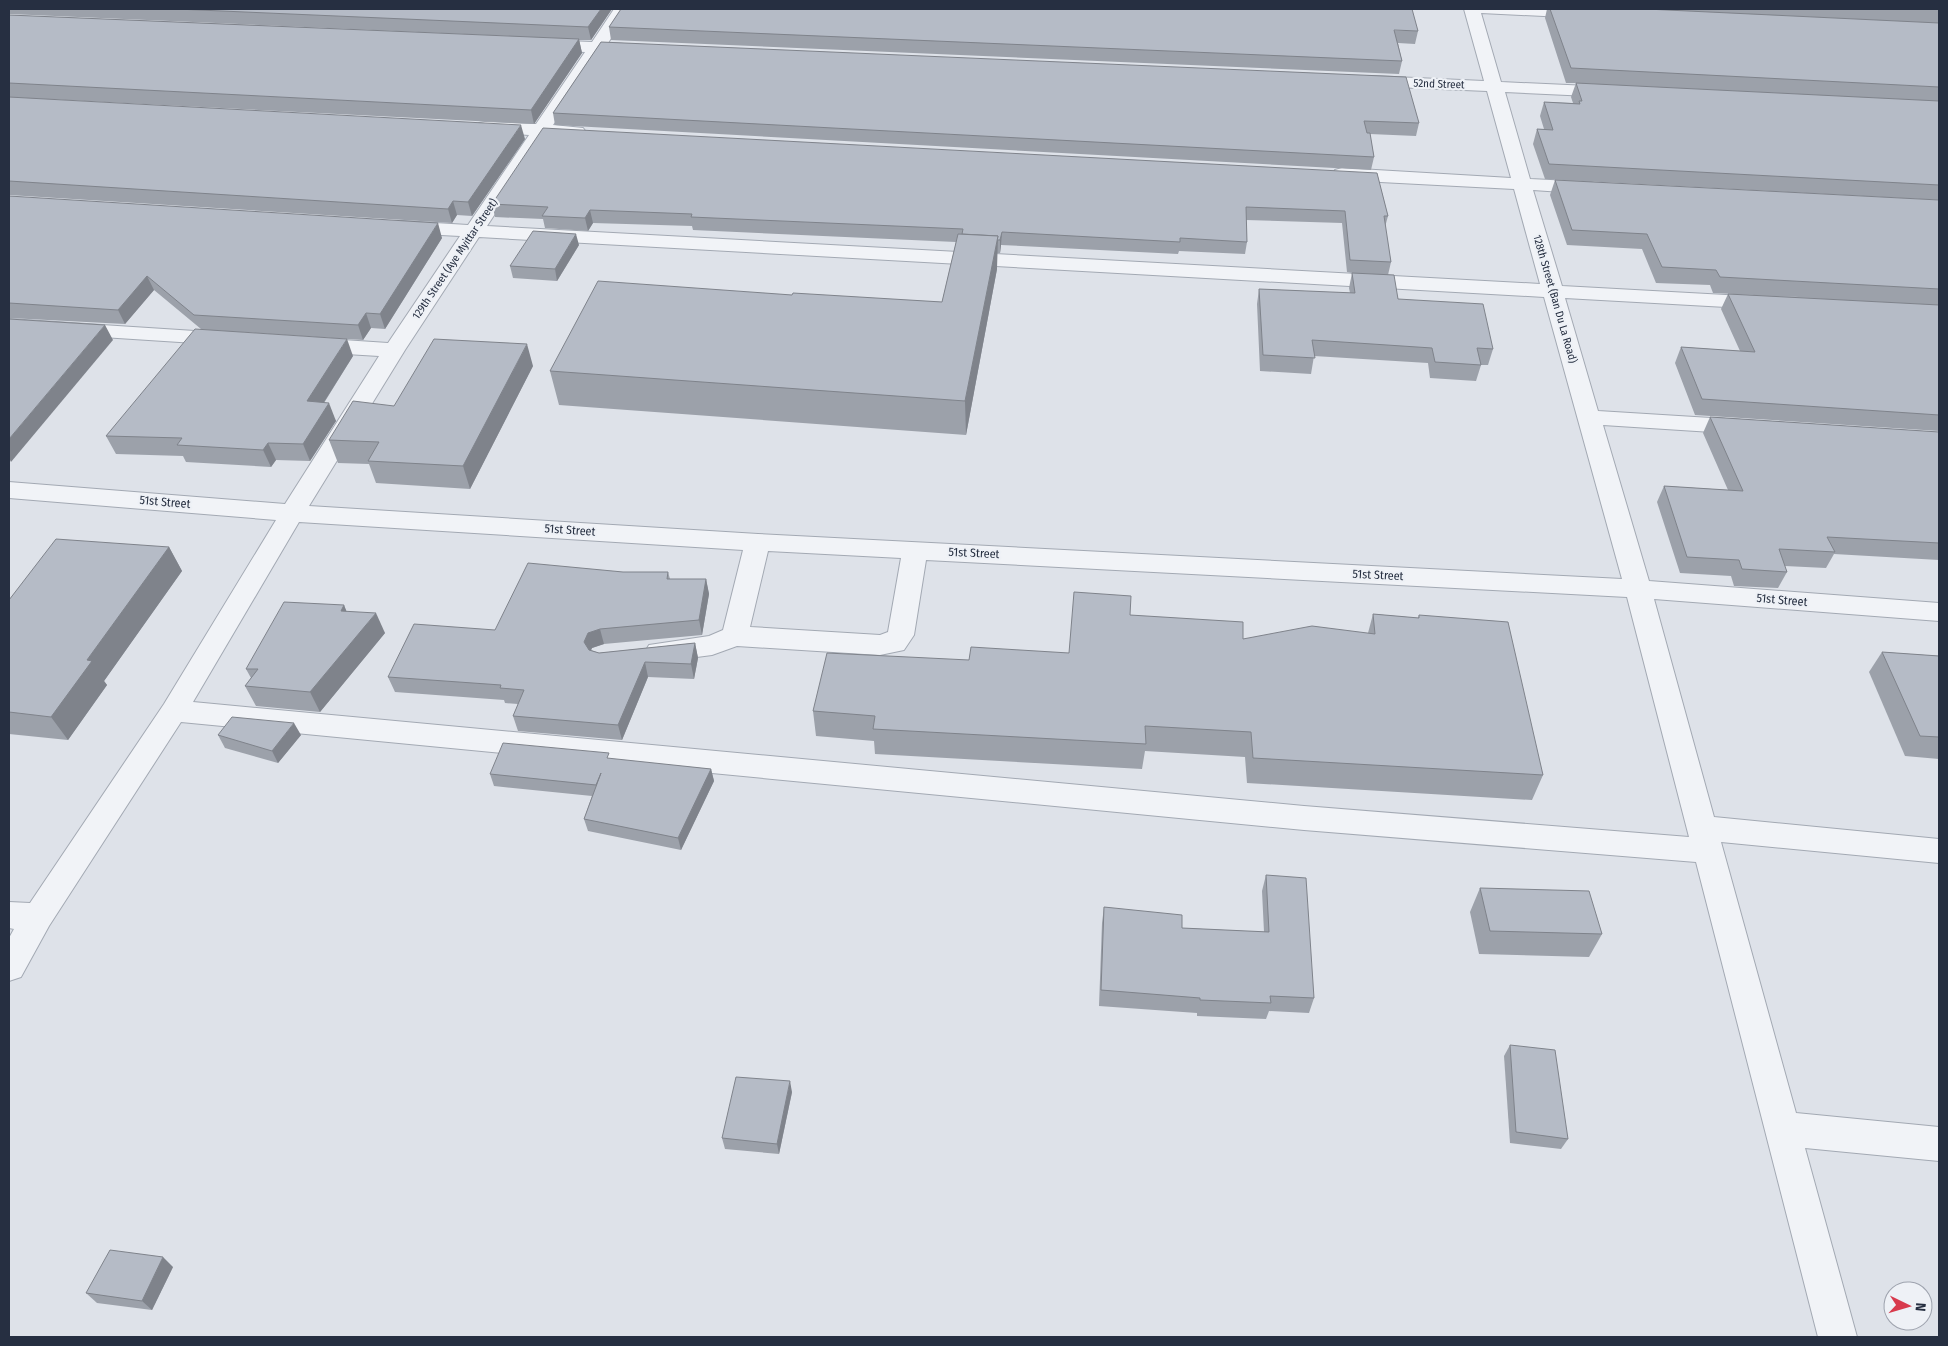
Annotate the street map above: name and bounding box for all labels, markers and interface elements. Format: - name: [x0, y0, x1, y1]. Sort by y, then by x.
- street label: 52nd Street: [1413, 77, 1465, 91]
- street label: 129th Street (Aye Myittar Street): [410, 196, 500, 322]
- street label: 128th Street (Ban Du La Road): [1530, 233, 1580, 365]
- street label: 51st Street: [139, 493, 191, 511]
- street label: 51st Street: [544, 521, 596, 539]
- street label: 51st Street: [948, 545, 1000, 561]
- street label: 51st Street: [1352, 567, 1404, 583]
- street label: 51st Street: [1756, 591, 1808, 609]
- north arrow: [1883, 1281, 1933, 1331]
- text: N: [1912, 1302, 1929, 1312]

